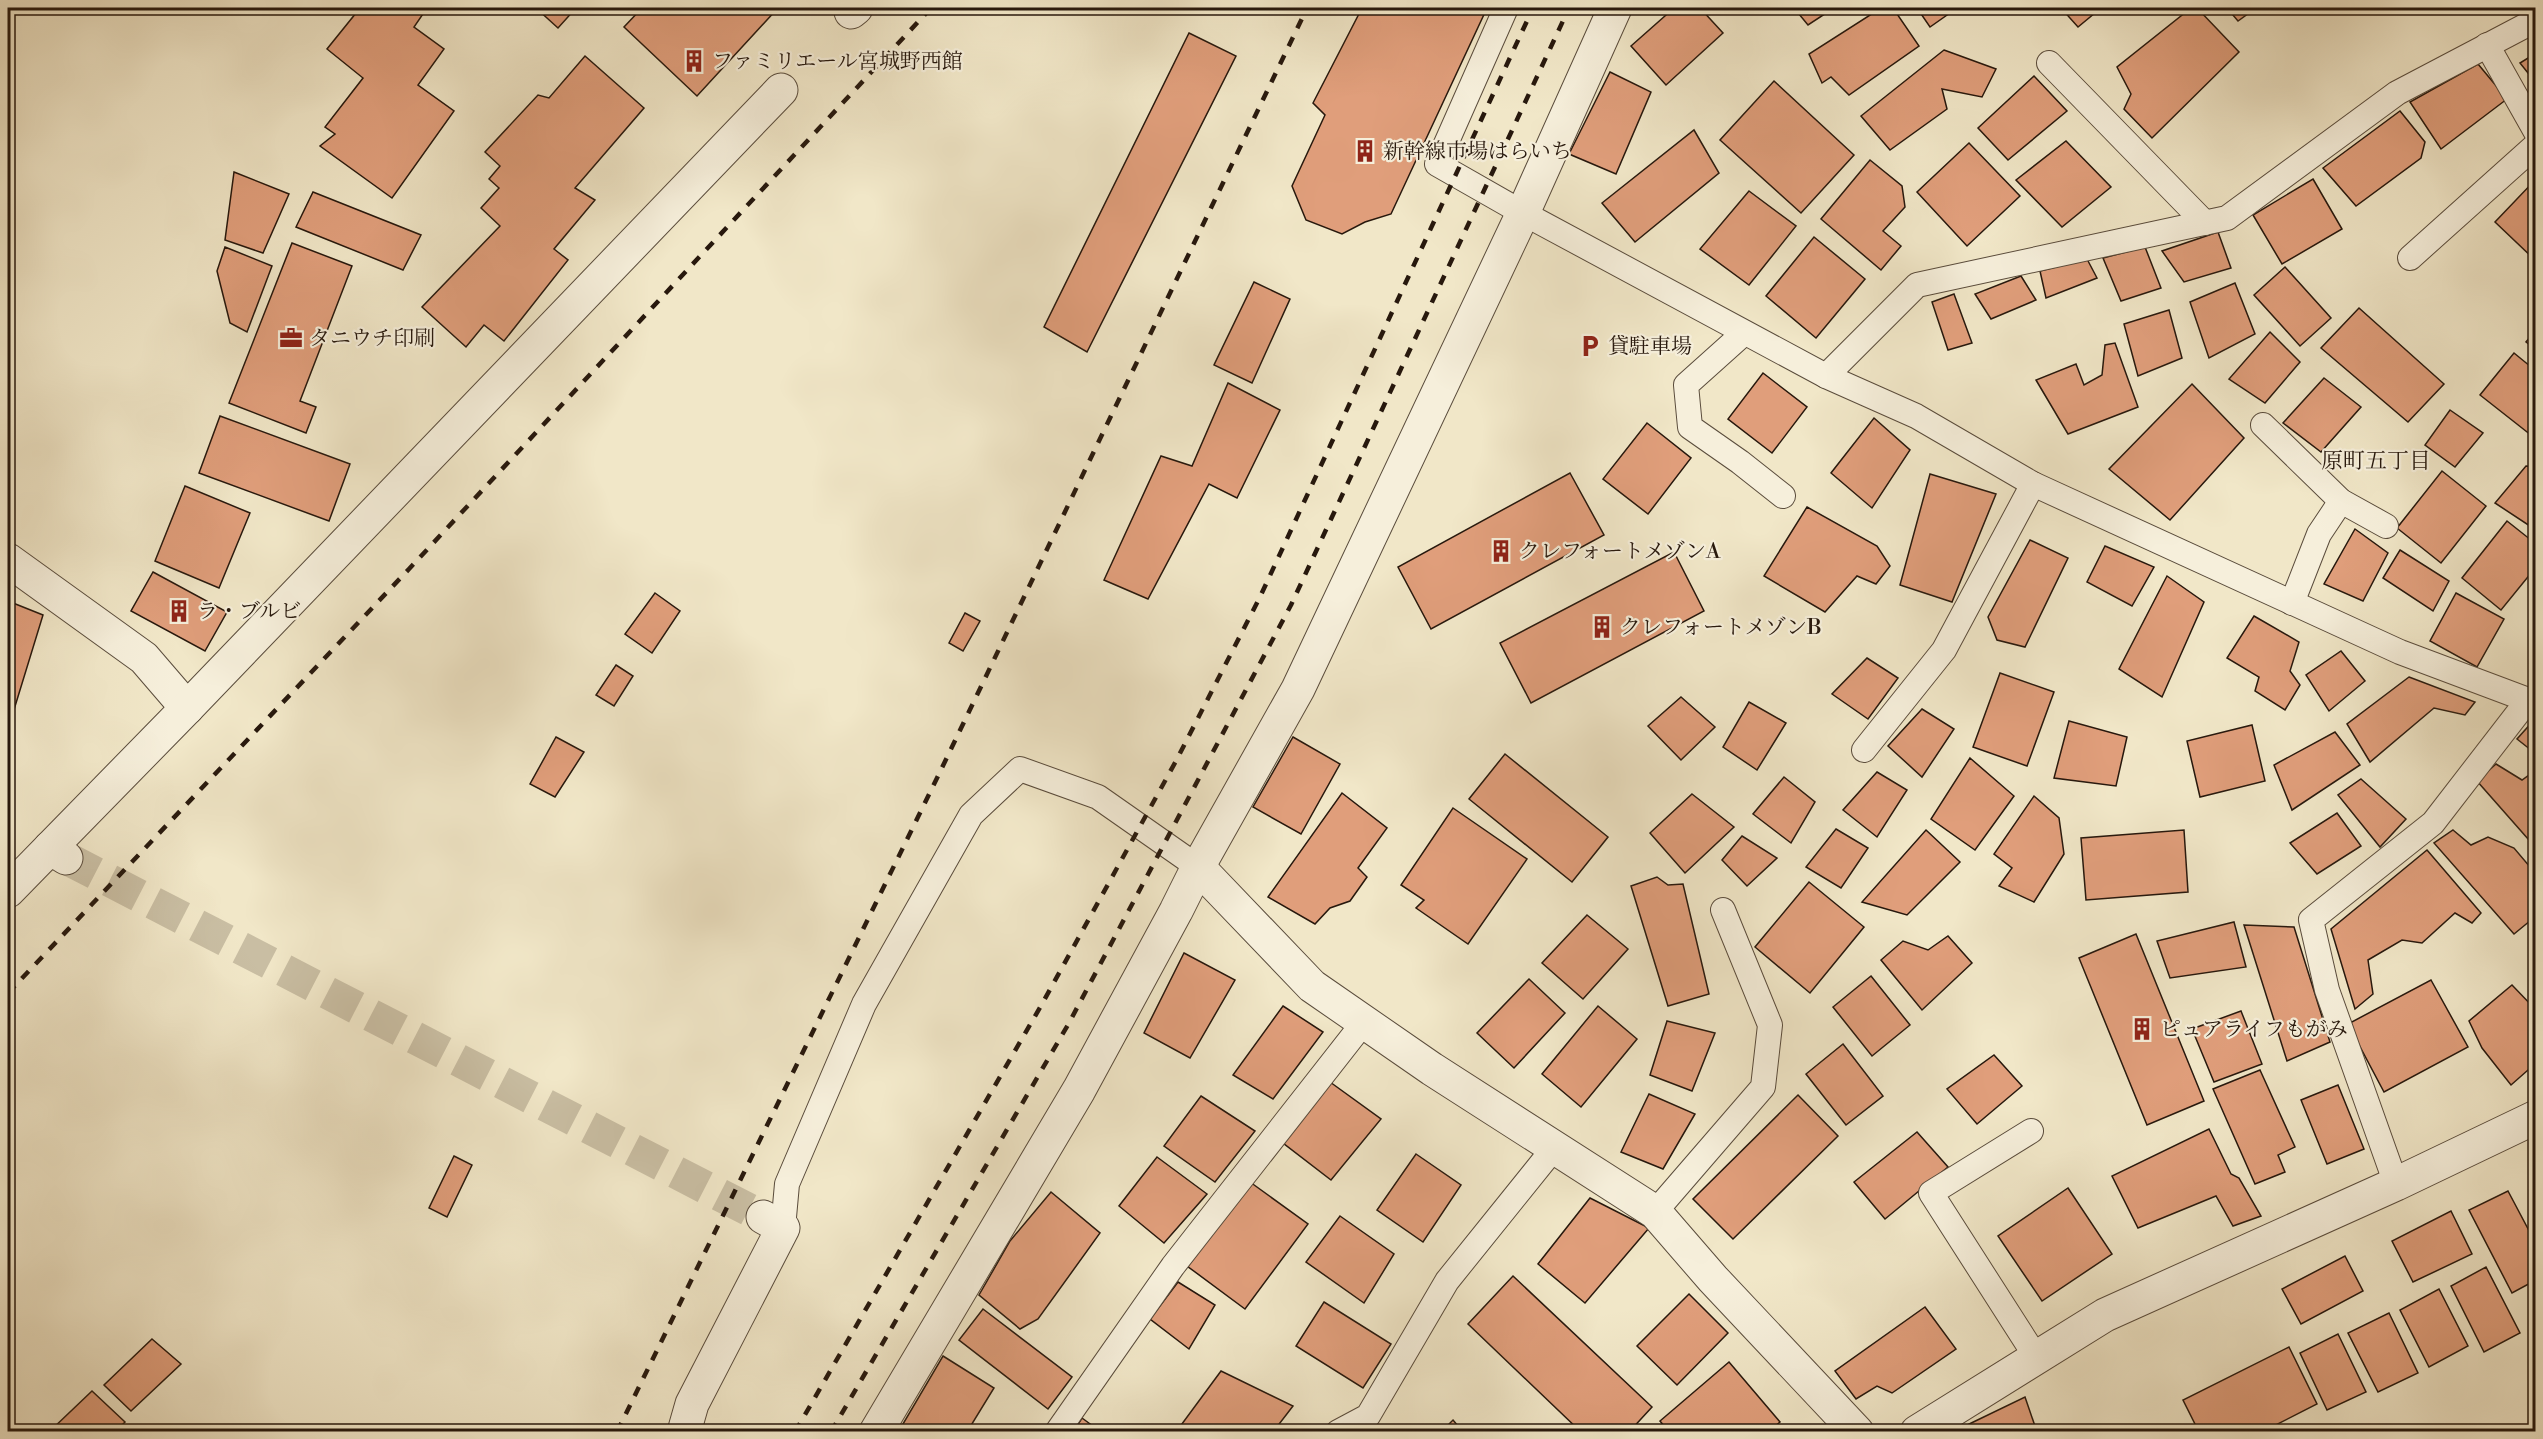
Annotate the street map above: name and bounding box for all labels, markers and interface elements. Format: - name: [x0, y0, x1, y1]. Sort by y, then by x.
- building icon: ファミリエール宮城野西館: [681, 48, 707, 74]
- place label: ファミリエール宮城野西館: [712, 49, 963, 75]
- building icon: 新幹線市場はらいち: [1352, 138, 1378, 164]
- place label: 新幹線市場はらいち: [1383, 139, 1572, 165]
- office icon: タニウチ印刷: [278, 325, 304, 351]
- place label: タニウチ印刷: [309, 326, 435, 352]
- parking icon: 貸駐車場: [1577, 333, 1603, 359]
- place label: 貸駐車場: [1608, 334, 1692, 360]
- district label: 原町五丁目: [2321, 448, 2431, 475]
- building icon: クレフォートメゾンA: [1488, 538, 1514, 564]
- place label: クレフォートメゾンA: [1519, 539, 1721, 565]
- building icon: ラ・ブルビ: [166, 598, 192, 624]
- place label: ラ・ブルビ: [197, 599, 301, 625]
- building icon: クレフォートメゾンB: [1589, 614, 1615, 640]
- place label: クレフォートメゾンB: [1620, 615, 1822, 641]
- building icon: ピュアライフもがみ: [2129, 1016, 2155, 1042]
- place label: ピュアライフもがみ: [2160, 1017, 2348, 1043]

